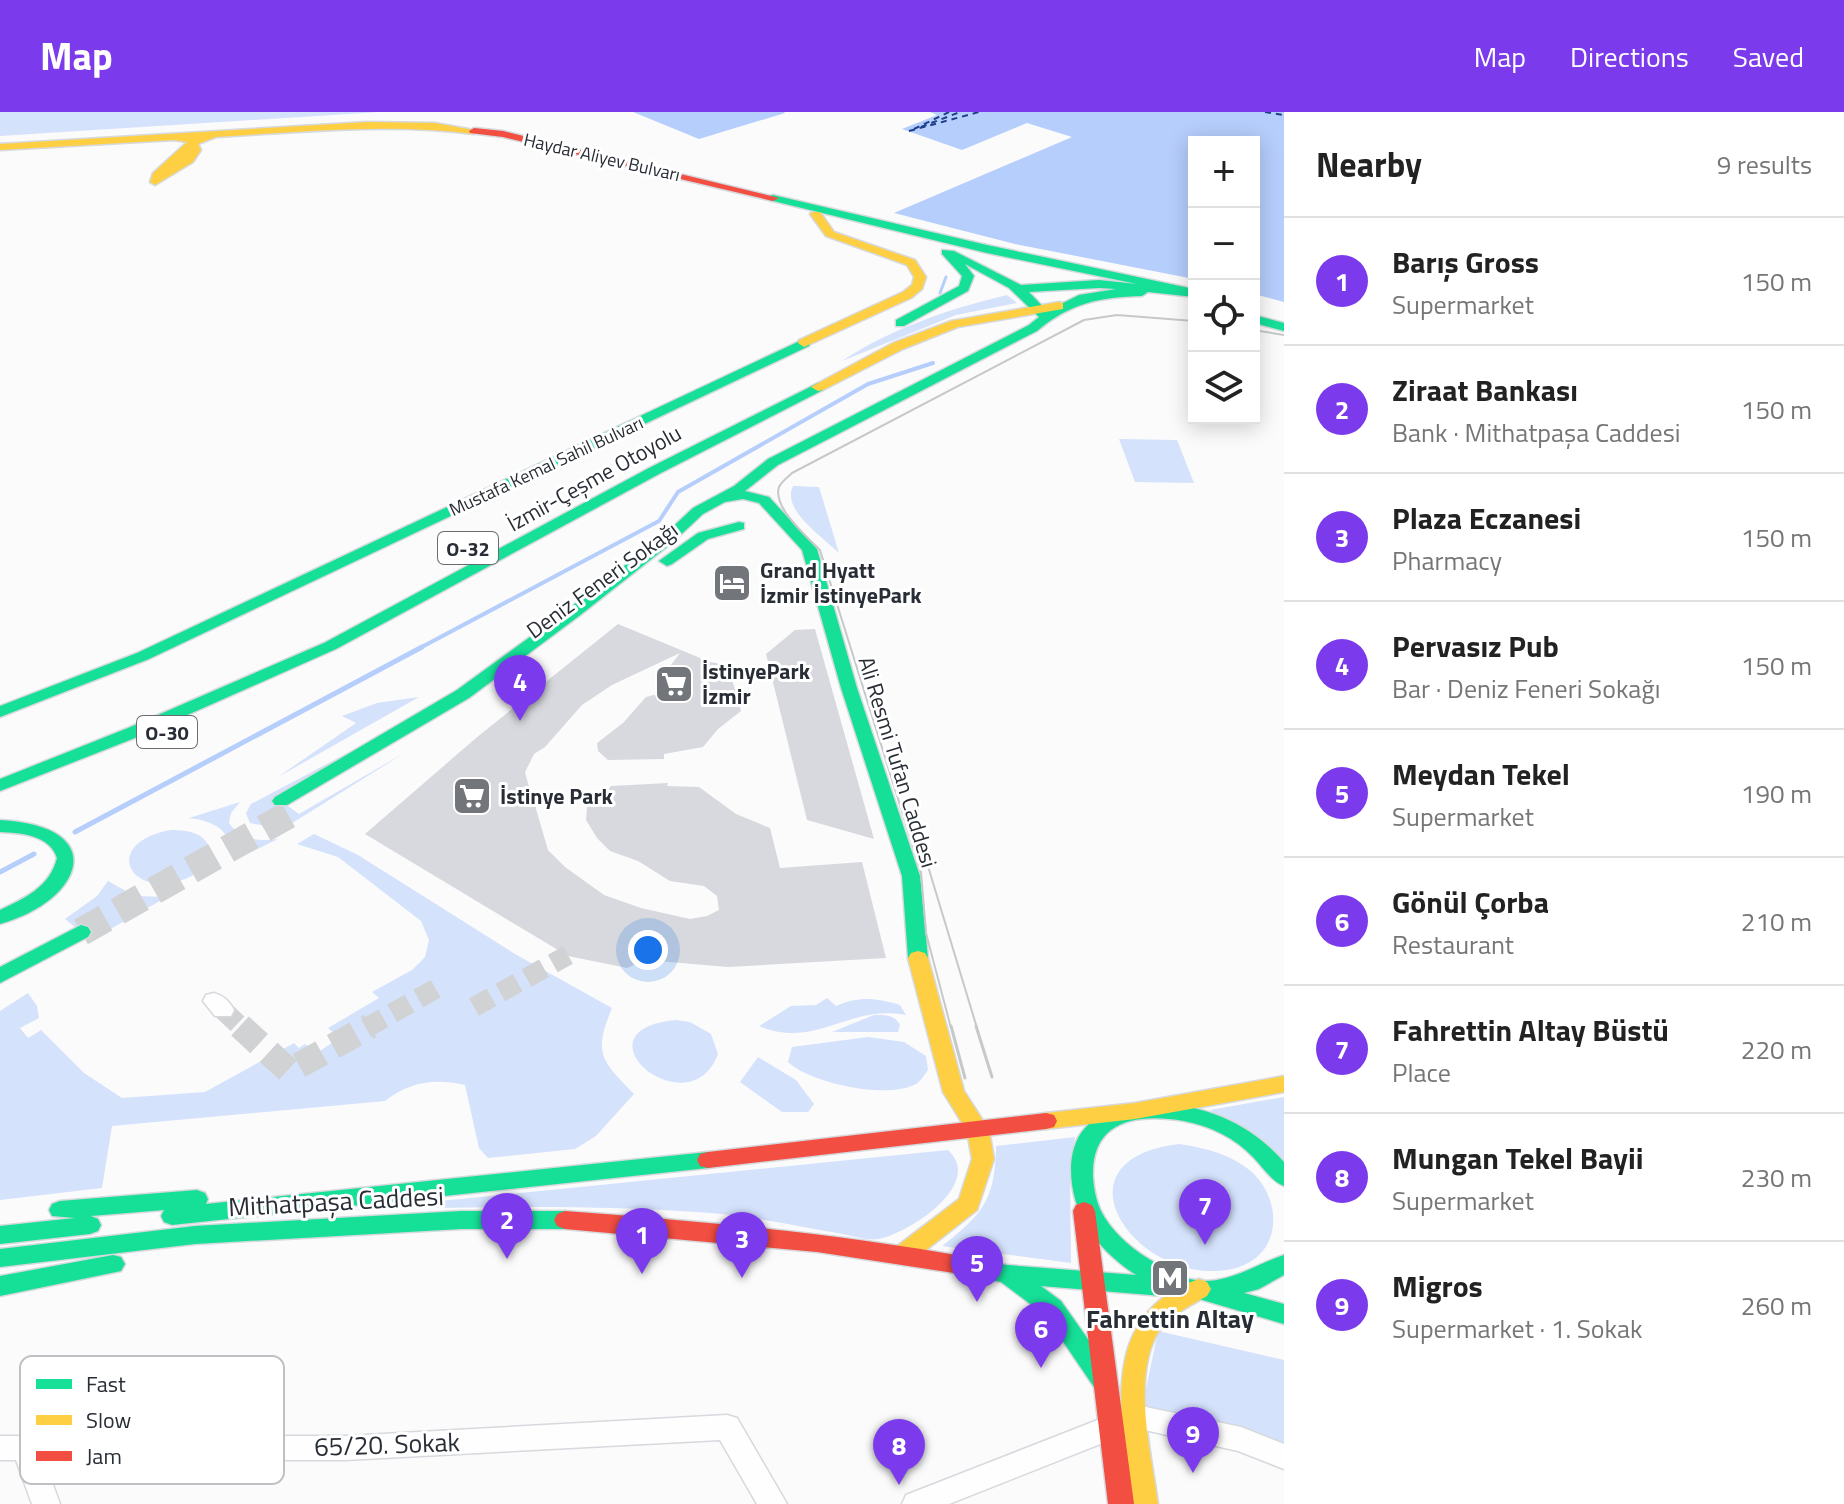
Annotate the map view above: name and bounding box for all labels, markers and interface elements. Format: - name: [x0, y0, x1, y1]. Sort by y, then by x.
- text: Map: [40, 27, 113, 85]
- text: Map: [1474, 35, 1526, 78]
- text: Directions: [1570, 35, 1689, 78]
- text: Saved: [1733, 35, 1804, 78]
- street label: Haydar Aliyev Bulvarı: [521, 126, 683, 188]
- map controls: [1188, 136, 1260, 424]
- button: +: [1188, 136, 1260, 208]
- text: Nearby: [1316, 138, 1422, 190]
- text: 9 results: [1717, 145, 1812, 184]
- button: −: [1188, 208, 1260, 280]
- text: Barış Gross: [1392, 239, 1539, 285]
- text: 1: [1335, 262, 1349, 301]
- text: 150 m: [1741, 262, 1812, 301]
- button: locate: [1188, 280, 1260, 352]
- text: Supermarket: [1392, 285, 1534, 324]
- button: layers: [1188, 352, 1260, 424]
- text: Ziraat Bankası: [1392, 367, 1578, 413]
- text: 2: [1335, 390, 1349, 429]
- text: 150 m: [1741, 390, 1812, 429]
- street label: Mustafa Kemal Sahil Bulvarı: [444, 409, 648, 523]
- text: Bank · Mithatpaşa Caddesi: [1392, 413, 1680, 452]
- street label: İzmir-Çeşme Otoyolu: [501, 416, 687, 540]
- text: Plaza Eczanesi: [1392, 495, 1581, 541]
- street label: Deniz Feneri Sokağı: [519, 513, 685, 647]
- text: 3: [1335, 518, 1349, 557]
- text: 150 m: [1741, 518, 1812, 557]
- road number: O-32: [438, 532, 498, 564]
- text: Pharmacy: [1392, 541, 1502, 580]
- place label: Grand Hyatt İzmir İstinyePark: [760, 553, 922, 612]
- hotel icon: Grand Hyatt İzmir İstinyePark: [711, 562, 753, 604]
- text: Pervasız Pub: [1392, 623, 1559, 669]
- text: 4: [1335, 646, 1349, 685]
- text: 150 m: [1741, 646, 1812, 685]
- street label: Ali Resmi Tufan Caddesi: [850, 652, 946, 872]
- place label: İstinyePark İzmir: [702, 654, 811, 713]
- pin: 4: [494, 655, 546, 721]
- supermarket icon: İstinyePark İzmir: [653, 663, 695, 705]
- text: Bar · Deniz Feneri Sokağı: [1392, 669, 1660, 708]
- road number: O-30: [137, 716, 197, 748]
- text: Meydan Tekel: [1392, 751, 1570, 797]
- text: 5: [1335, 774, 1349, 813]
- text: 190 m: [1741, 774, 1812, 813]
- supermarket icon: İstinye Park: [451, 775, 493, 817]
- place label: İstinye Park: [500, 779, 614, 813]
- text: Supermarket: [1392, 797, 1534, 836]
- text: Gönül Çorba: [1392, 879, 1549, 925]
- text: 6: [1335, 902, 1349, 941]
- text: 210 m: [1741, 902, 1812, 941]
- text: Restaurant: [1392, 925, 1514, 964]
- your location: [628, 930, 668, 970]
- text: Fahrettin Altay Büstü: [1392, 1007, 1669, 1053]
- text: 7: [1335, 1030, 1349, 1069]
- text: 220 m: [1741, 1030, 1812, 1069]
- text: Place: [1392, 1053, 1451, 1092]
- text: Mungan Tekel Bayii: [1392, 1135, 1644, 1181]
- text: 8: [1335, 1158, 1349, 1197]
- text: 230 m: [1741, 1158, 1812, 1197]
- street label: Mithatpaşa Caddesi: [227, 1176, 445, 1226]
- pin: 7: [1179, 1179, 1231, 1245]
- text: Supermarket: [1392, 1181, 1534, 1220]
- pin: 2: [481, 1193, 533, 1259]
- pin: 1: [616, 1208, 668, 1274]
- pin: 3: [716, 1212, 768, 1278]
- pin: 5: [951, 1236, 1003, 1302]
- metro station icon: Fahrettin Altay: [1149, 1257, 1191, 1299]
- text: Migros: [1392, 1263, 1483, 1309]
- text: 9: [1335, 1286, 1349, 1325]
- text: 260 m: [1741, 1286, 1812, 1325]
- place label: Fahrettin Altay: [1086, 1299, 1254, 1338]
- pin: 6: [1015, 1302, 1067, 1368]
- text: Supermarket · 1. Sokak: [1392, 1309, 1642, 1348]
- legend: [20, 1356, 284, 1484]
- text: Fast: [86, 1367, 126, 1401]
- text: Slow: [86, 1403, 132, 1437]
- pin: 9: [1167, 1407, 1219, 1473]
- pin: 8: [873, 1419, 925, 1485]
- street label: 65/20. Sokak: [313, 1422, 461, 1466]
- text: Jam: [86, 1439, 122, 1473]

